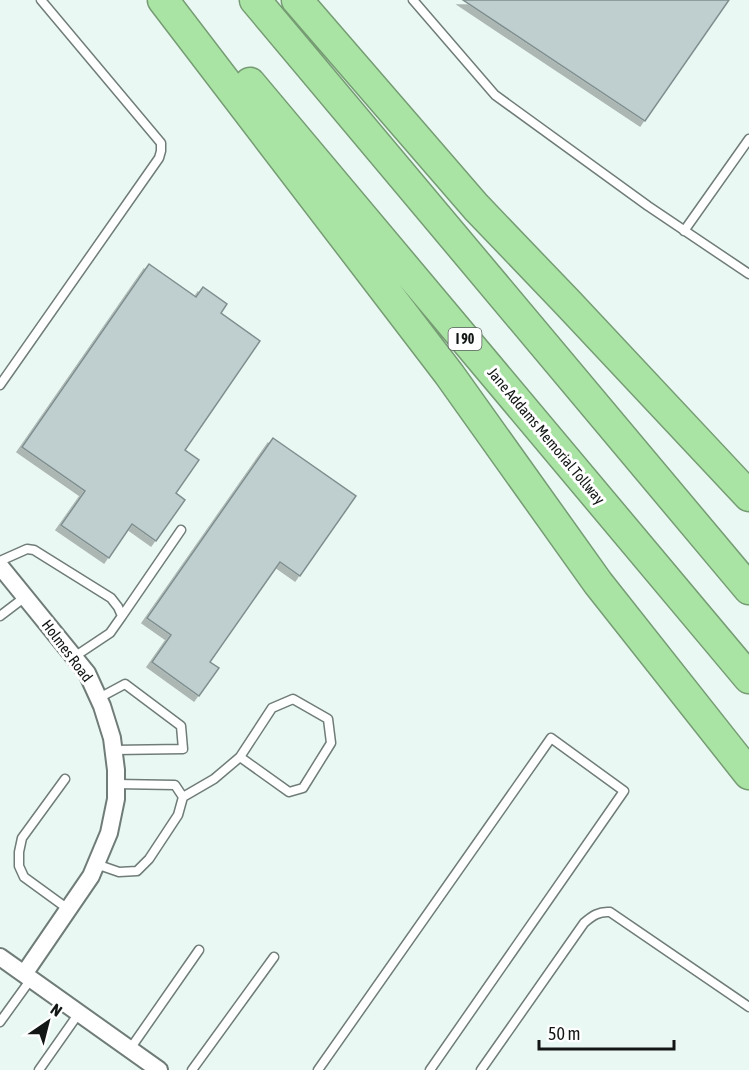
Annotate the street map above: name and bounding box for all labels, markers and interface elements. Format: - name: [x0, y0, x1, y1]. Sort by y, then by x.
- road number: I 90: [448, 328, 482, 350]
- street label: Jane Addams Memorial Tollway: [484, 364, 608, 507]
- street label: Holmes Road: [39, 616, 96, 685]
- north arrow: [18, 992, 78, 1052]
- text: N: [48, 1000, 66, 1020]
- scale bar: [539, 1013, 674, 1051]
- text: 50 m: [548, 1023, 580, 1044]

